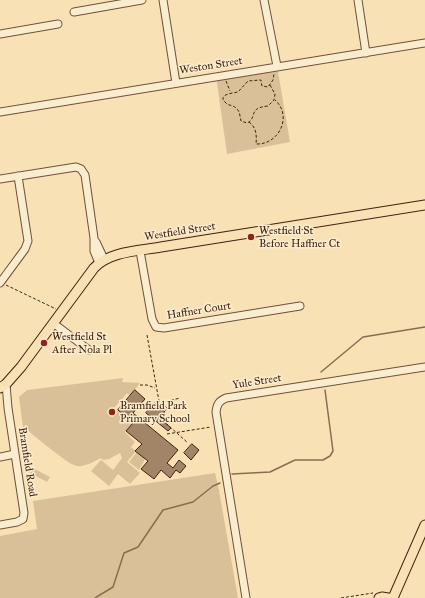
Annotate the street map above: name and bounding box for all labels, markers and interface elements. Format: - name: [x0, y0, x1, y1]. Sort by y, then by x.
- street label: Weston Street: [178, 54, 244, 78]
- street label: Westfield Street: [144, 220, 216, 244]
- place label: Westfield St Before Haffner Ct: [259, 224, 340, 250]
- marker: Westfield St Before Haffner Ct: [246, 232, 256, 242]
- street label: Haffner Court: [166, 299, 232, 323]
- place label: Westfield St After Nola Pl: [52, 330, 112, 356]
- marker: Westfield St After Nola Pl: [39, 338, 49, 348]
- street label: Yule Street: [232, 372, 282, 392]
- place label: Bramfield Park Primary School: [120, 399, 190, 425]
- marker: Bramfield Park Primary School: [107, 407, 117, 417]
- street label: Bramfield Road: [15, 426, 39, 498]

